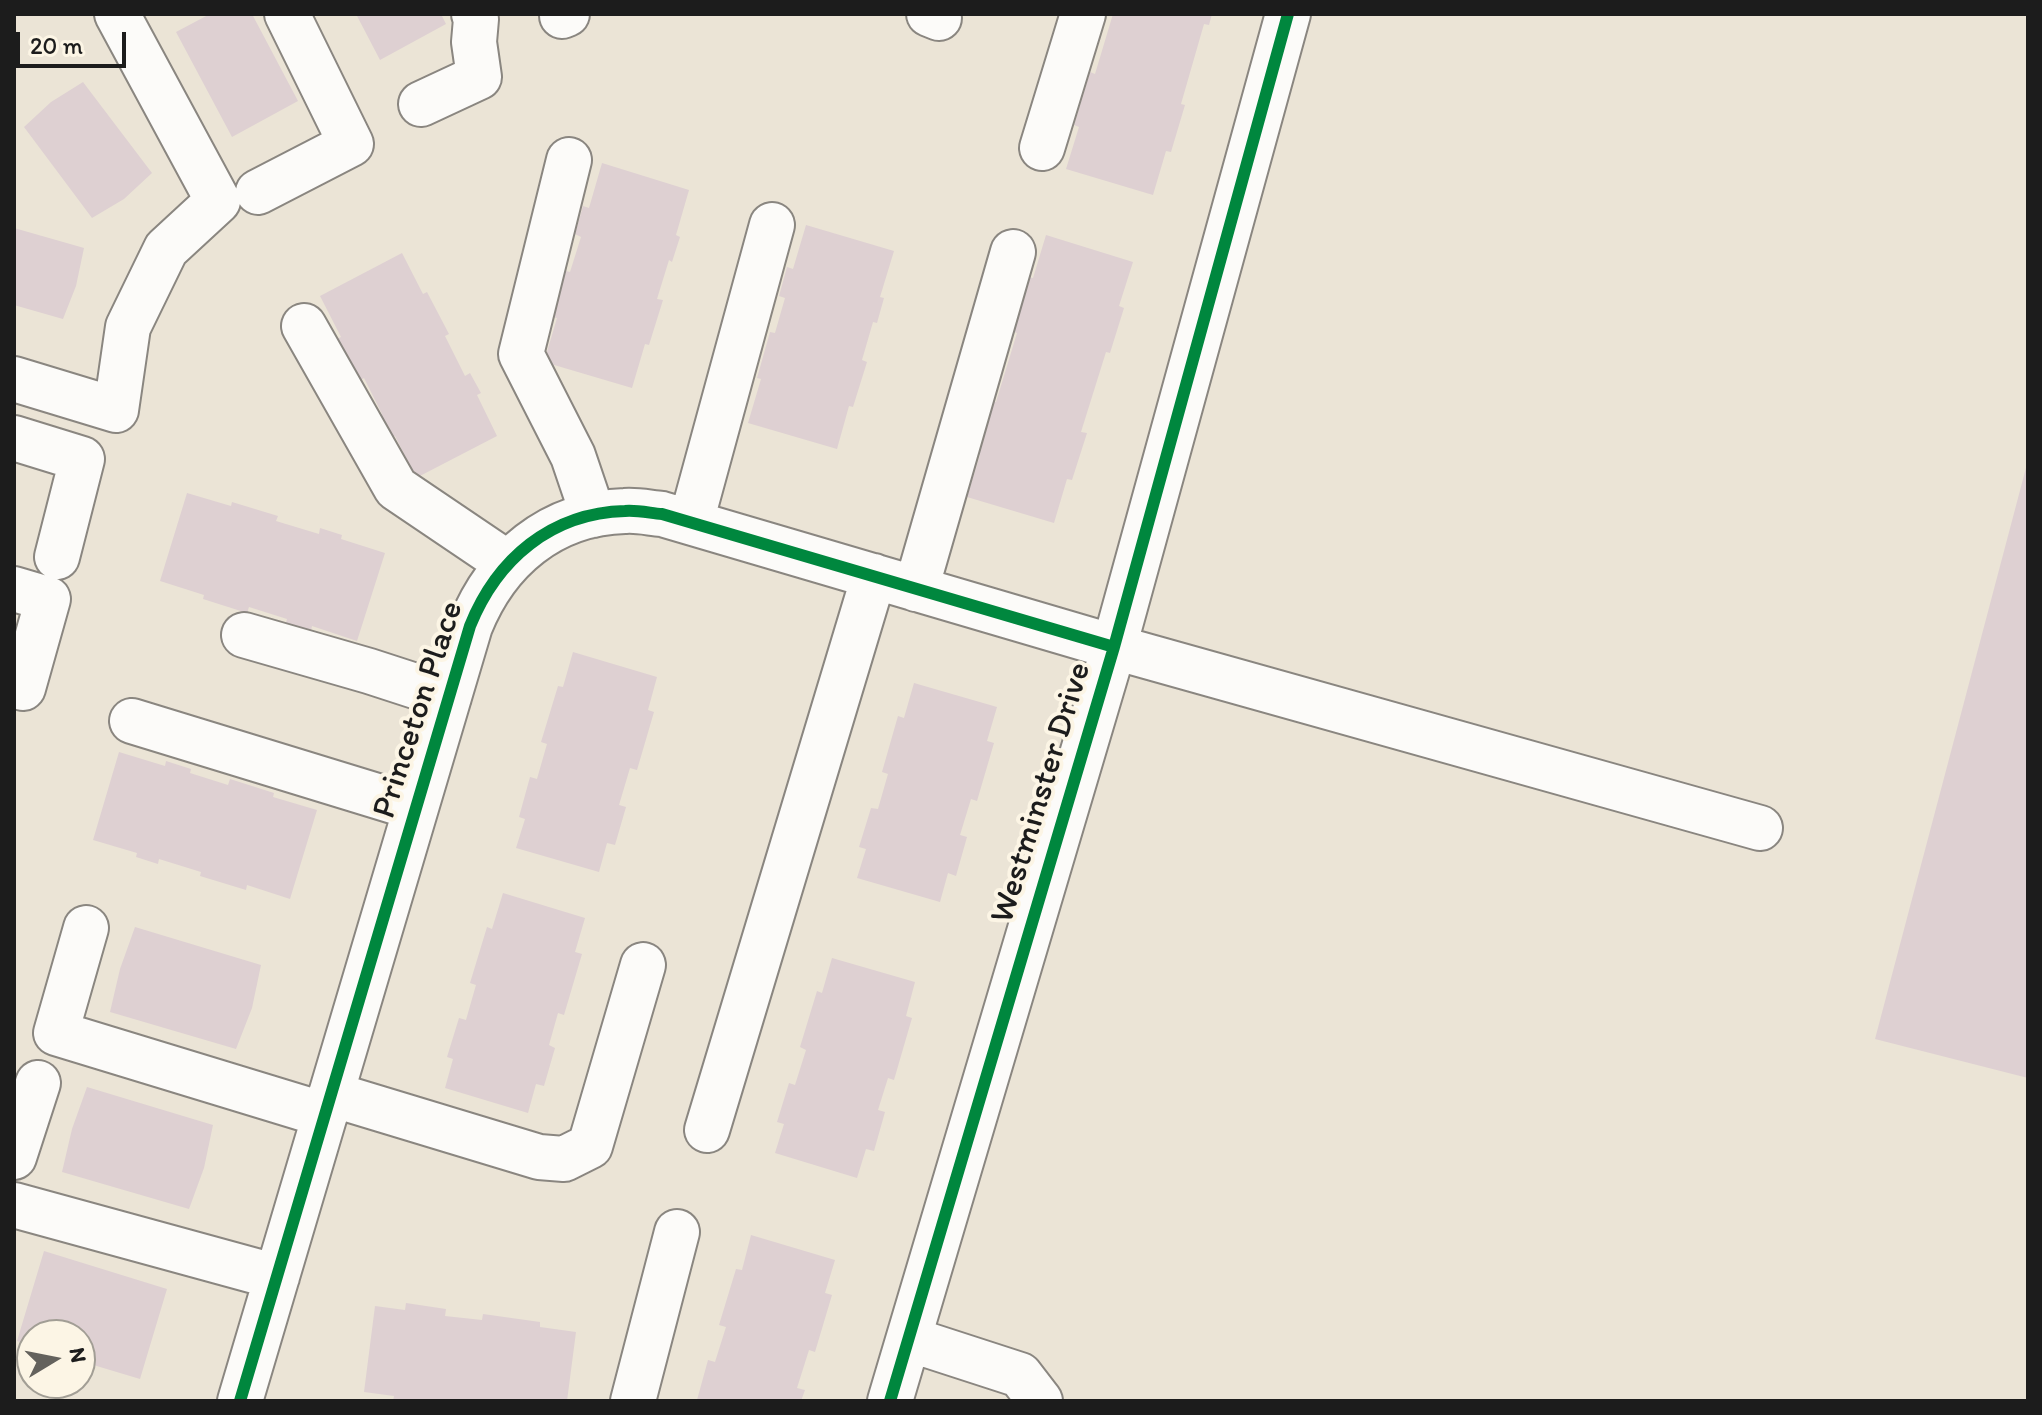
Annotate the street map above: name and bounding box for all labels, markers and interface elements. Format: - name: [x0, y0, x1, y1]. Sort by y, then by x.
- scale bar: [20, 16, 130, 66]
- text: 20 m: [30, 31, 83, 60]
- street label: Princeton Place: [365, 596, 473, 824]
- street label: Westminster Drive: [983, 658, 1101, 928]
- north arrow: [16, 1319, 96, 1399]
- text: N: [64, 1345, 93, 1365]

